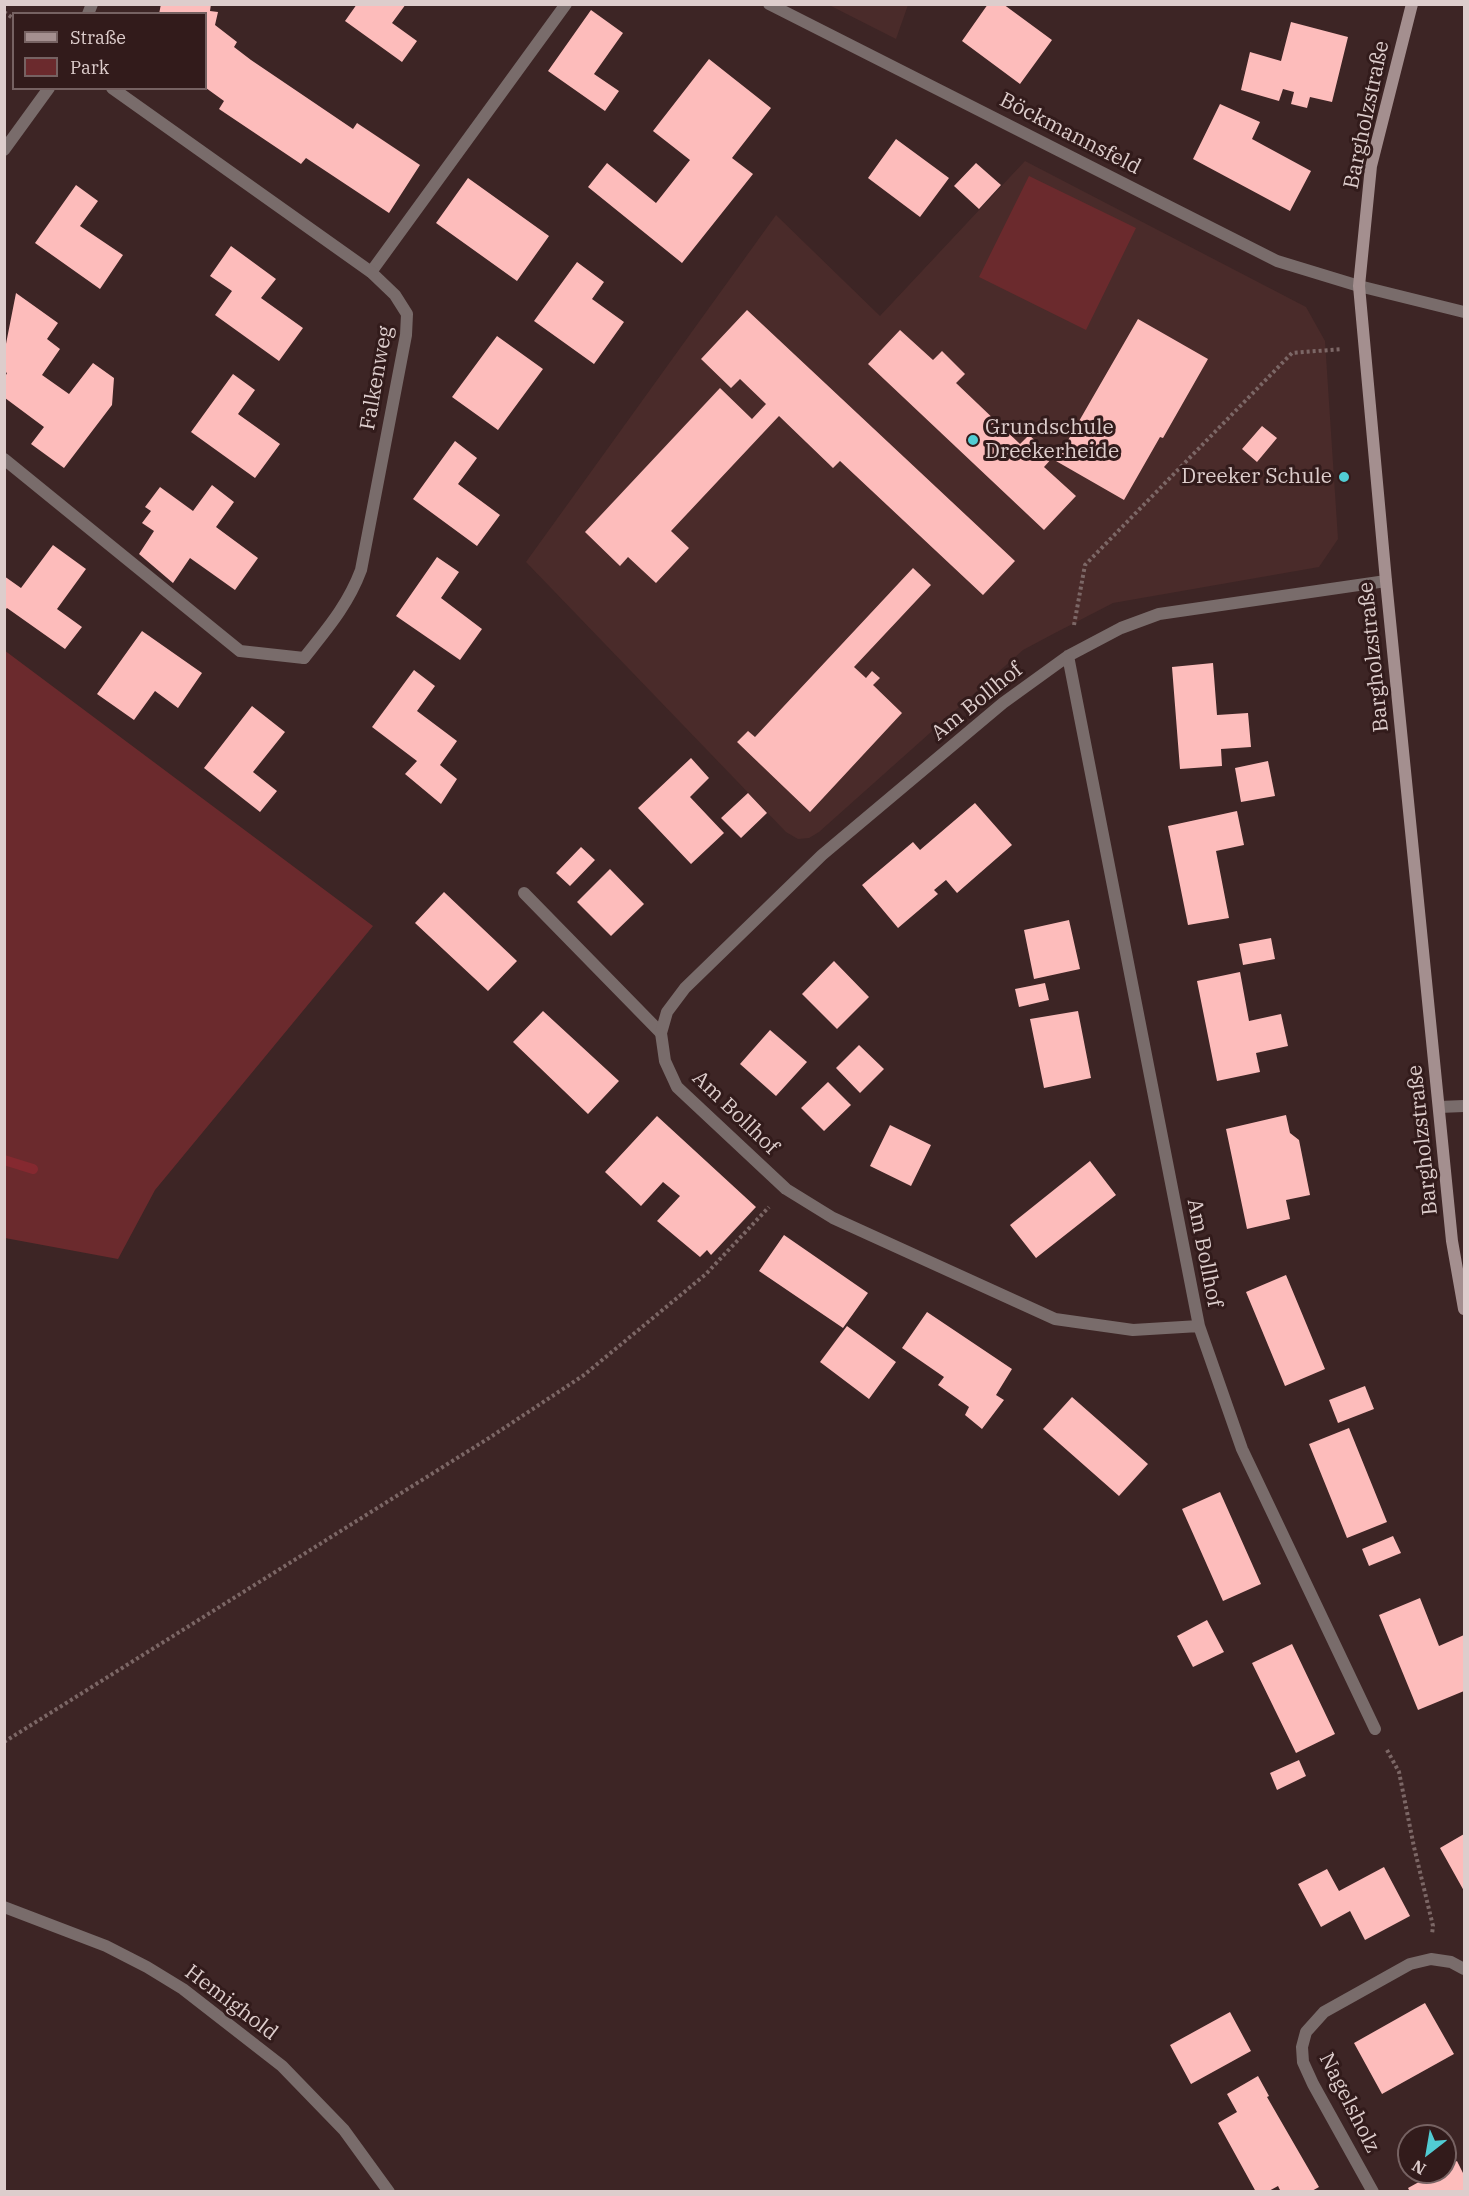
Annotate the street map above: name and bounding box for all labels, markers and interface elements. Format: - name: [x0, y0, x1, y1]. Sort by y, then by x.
- legend: [12, 12, 207, 90]
- text: Straße: [70, 26, 126, 49]
- street label: Bargholzstraße: [1339, 39, 1395, 191]
- text: Park: [70, 56, 109, 79]
- street label: Böckmannsfeld: [995, 88, 1145, 180]
- street label: Falkenweg: [355, 324, 399, 432]
- place label: Grundschule Dreekerheide: [985, 415, 1119, 465]
- marker: Grundschule Dreekerheide: [966, 433, 980, 447]
- place label: Dreeker Schule: [1181, 464, 1332, 490]
- marker: Dreeker Schule: [1337, 470, 1351, 484]
- street label: Bargholzstraße: [1354, 581, 1394, 733]
- street label: Am Bollhof: [926, 658, 1028, 746]
- street label: Bargholzstraße: [1403, 1064, 1443, 1216]
- street label: Am Bollhof: [687, 1066, 783, 1160]
- street label: Am Bollhof: [1181, 1197, 1227, 1309]
- street label: Hemighold: [180, 1960, 282, 2046]
- street label: Nagelsholz: [1313, 2049, 1385, 2157]
- north arrow: [1397, 2124, 1457, 2184]
- text: N: [1408, 2156, 1429, 2180]

